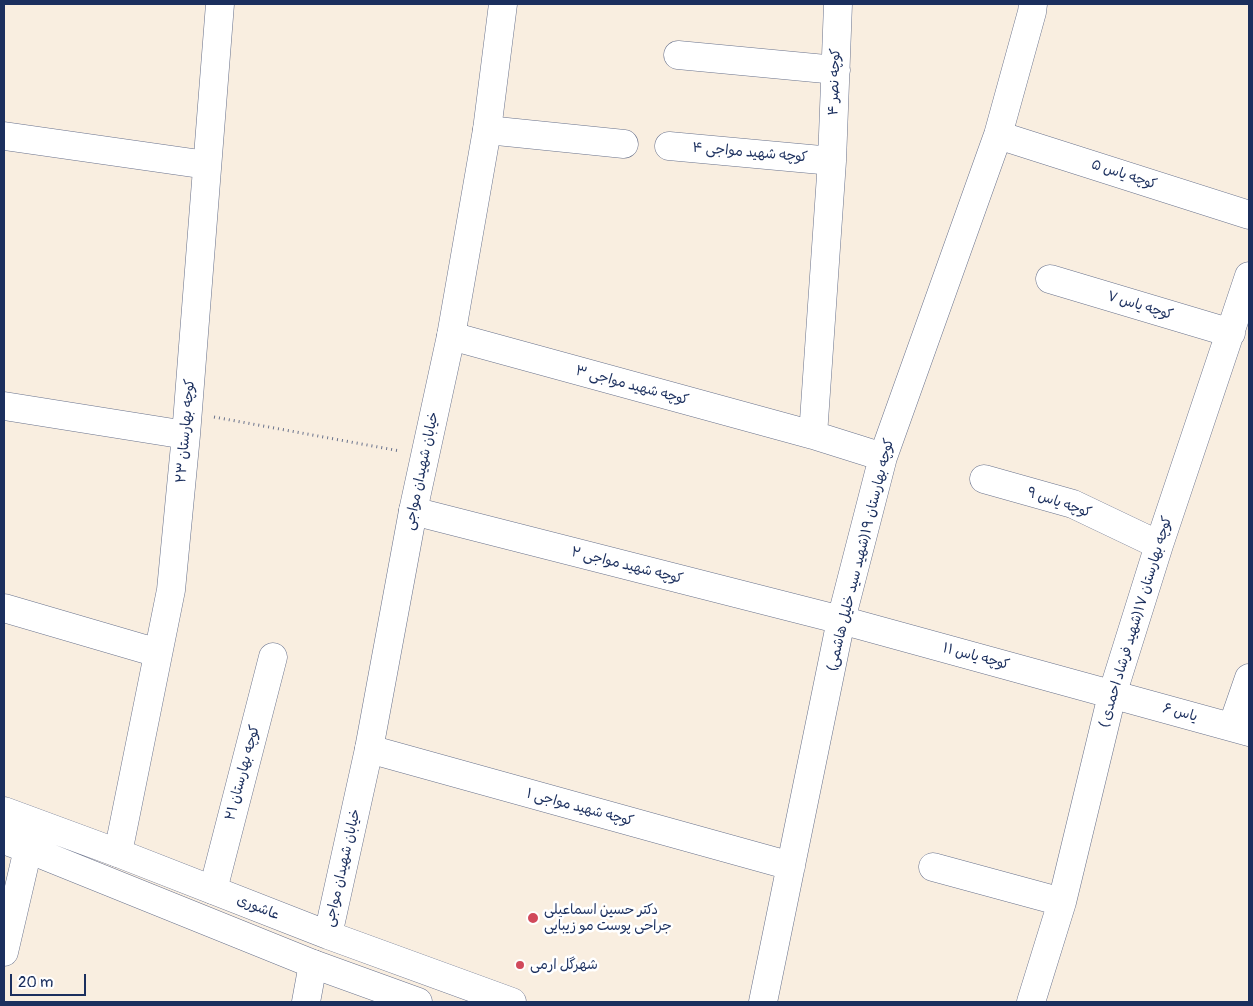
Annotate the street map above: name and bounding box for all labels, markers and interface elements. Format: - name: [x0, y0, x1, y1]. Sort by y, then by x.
- street label: کوچه نصر ۴: [825, 48, 845, 116]
- street label: کوچه شهید مواجی ۴: [692, 140, 808, 166]
- street label: کوچه یاس ۵: [1089, 157, 1159, 193]
- street label: کوچه یاس ۷: [1105, 288, 1175, 324]
- street label: کوچه شهید مواجی ۳: [574, 363, 690, 409]
- street label: کوچه بهارستان ۲۳: [173, 378, 199, 484]
- street label: خیابان شهیدان مواجی: [401, 410, 443, 532]
- street label: کوچه بهارستان ۱۹(شهید سید خلیل هاشمی): [824, 437, 898, 673]
- street label: کوچه یاس ۹: [1025, 484, 1093, 522]
- street label: کوچه بهارستان ۱۷(شهید فرشاد احمدی ): [1096, 514, 1176, 730]
- street label: کوچه شهید مواجی ۲: [569, 544, 685, 588]
- street label: کوچه یاس ۱۱: [941, 640, 1011, 674]
- street label: یاس ۶: [1161, 700, 1199, 726]
- street label: کوچه بهارستان ۲۱: [222, 723, 264, 823]
- street label: کوچه شهید مواجی ۱: [525, 786, 635, 830]
- street label: خیابان شهیدان مواجی: [321, 807, 365, 929]
- street label: عاشوری: [234, 892, 282, 924]
- place label: دکتر حسین اسماعیلی جراحی پوست مو زیبایی: [544, 902, 672, 934]
- marker: دکتر حسین اسماعیلی جراحی پوست مو زیبایی: [526, 911, 540, 925]
- place label: شهرگل ارمی: [530, 957, 598, 973]
- marker: شهرگل ارمی: [514, 959, 526, 971]
- scale bar: [12, 964, 89, 996]
- text: 20 m: [18, 973, 53, 992]

